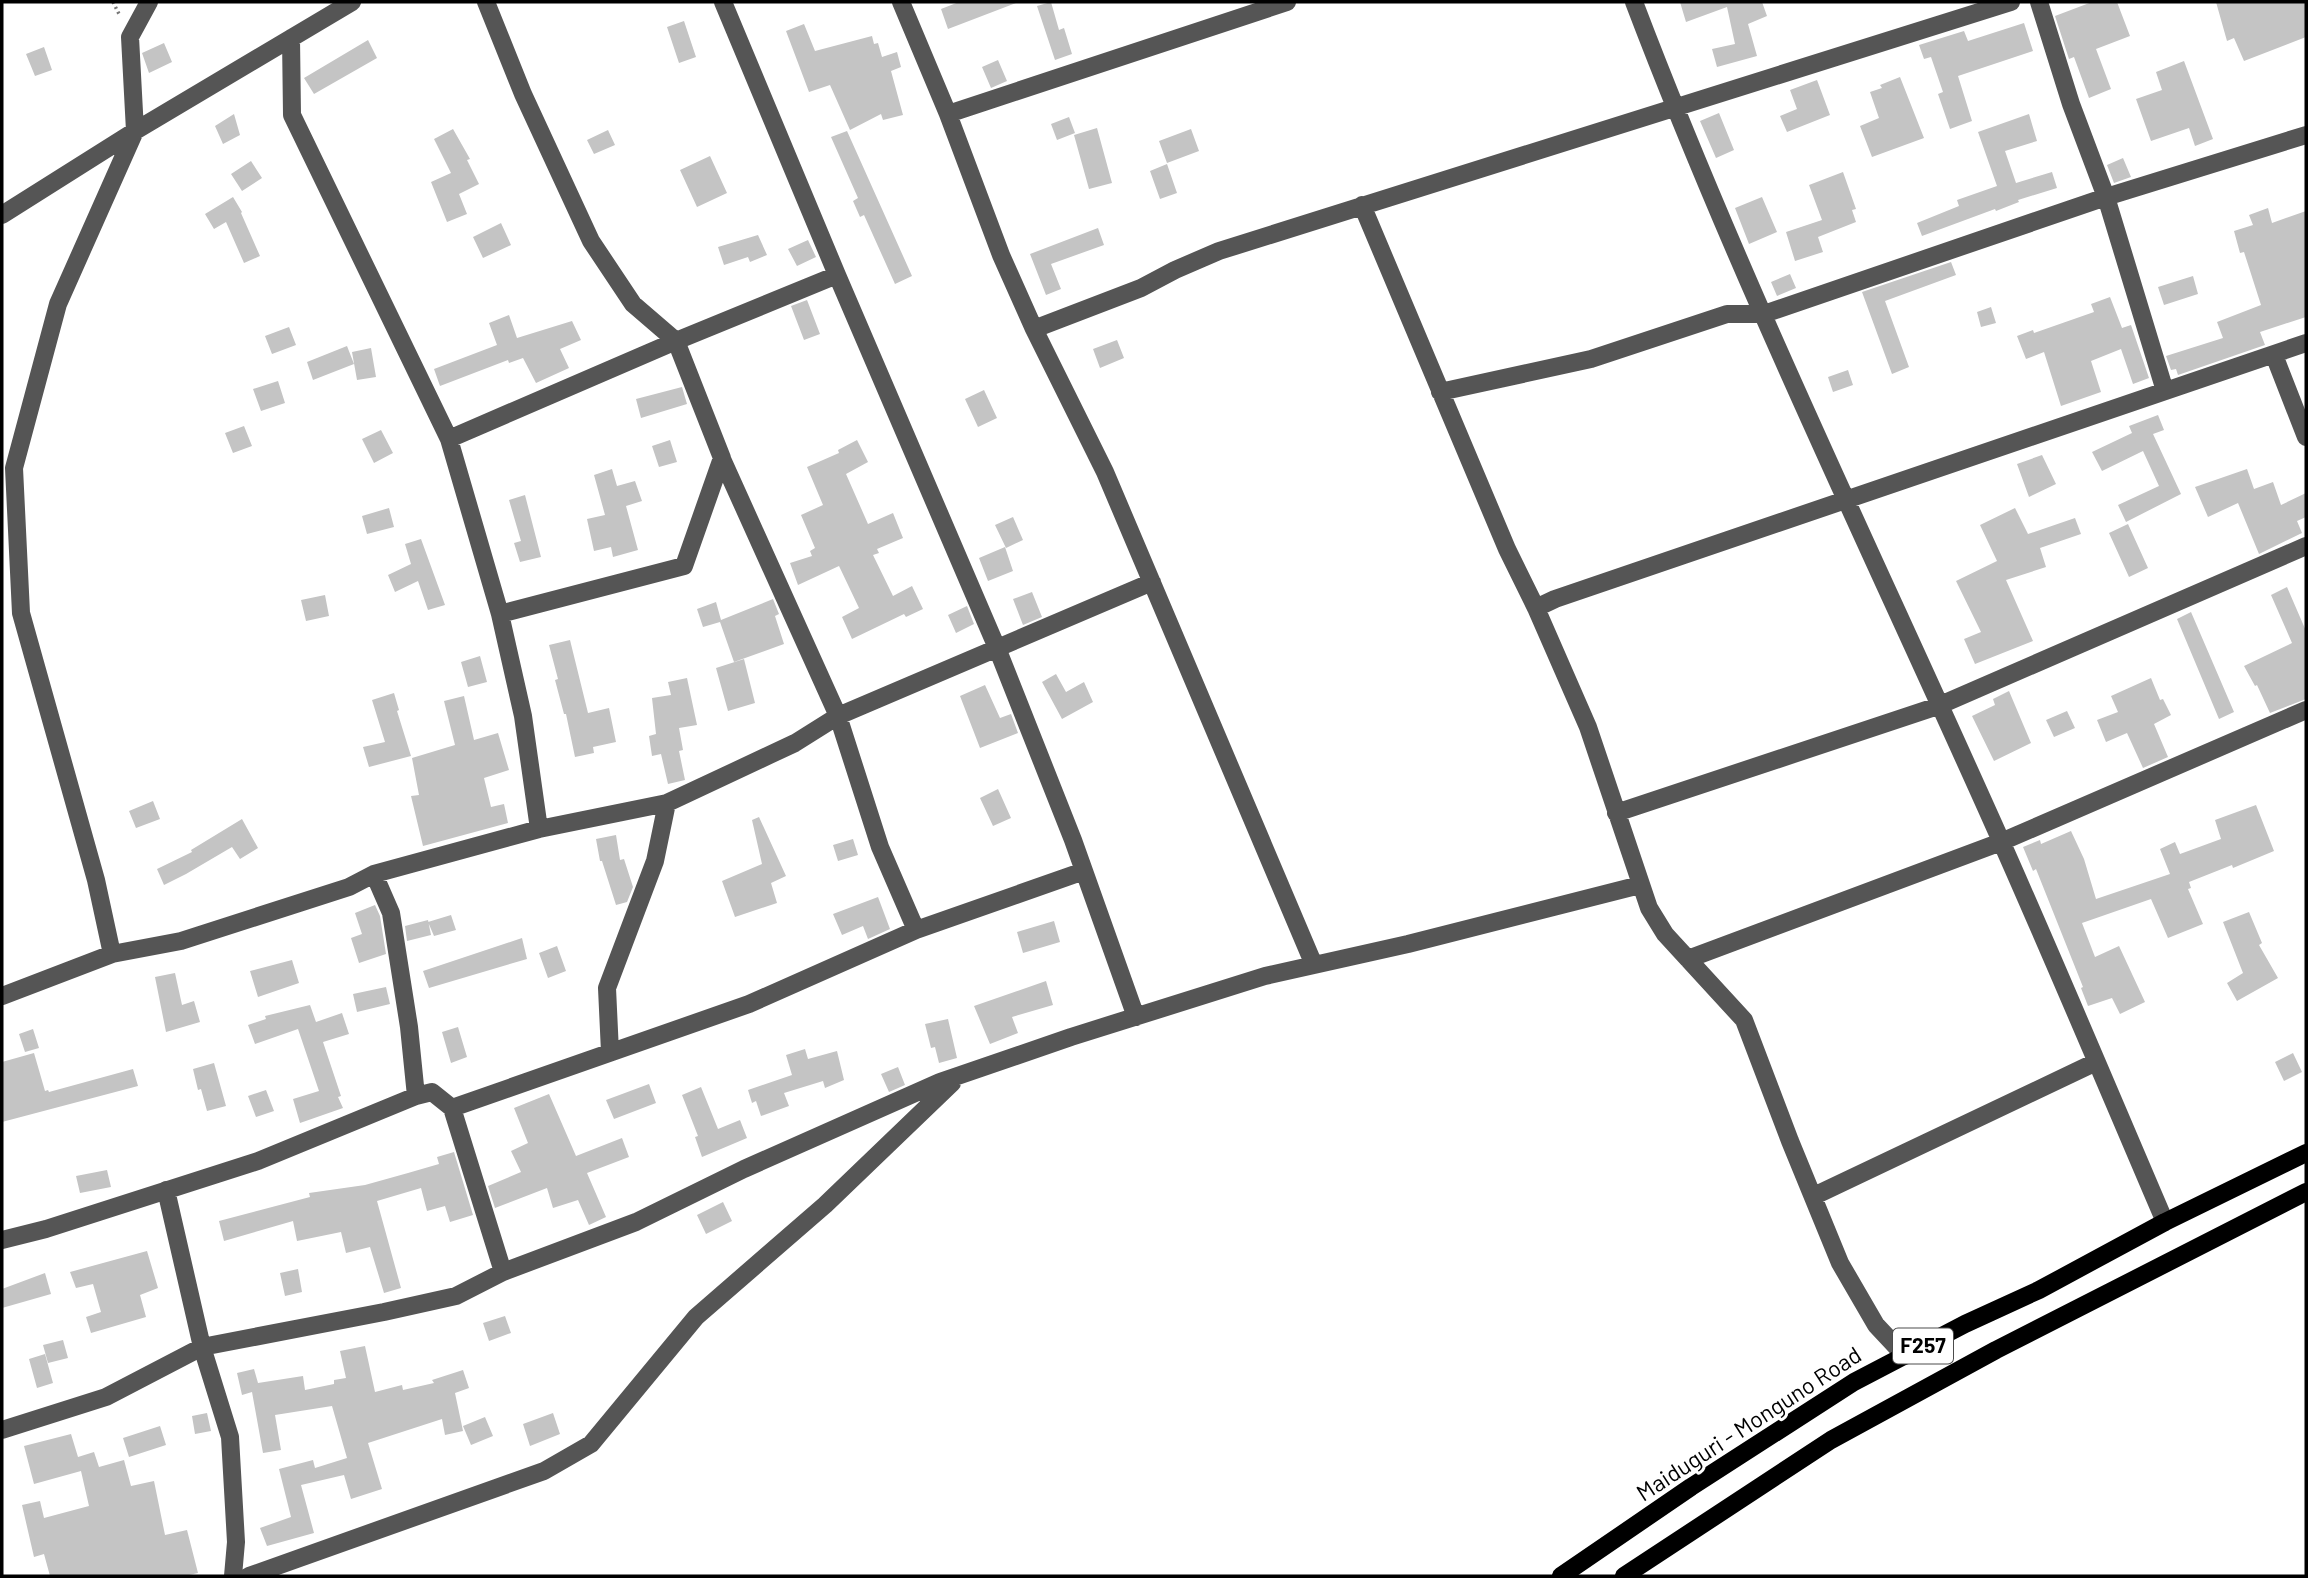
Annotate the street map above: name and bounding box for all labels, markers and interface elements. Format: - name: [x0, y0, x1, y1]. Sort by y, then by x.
- road number: F257: [1893, 1328, 1953, 1364]
- street label: Maiduguri - Monguno Road: [1631, 1340, 1866, 1506]

